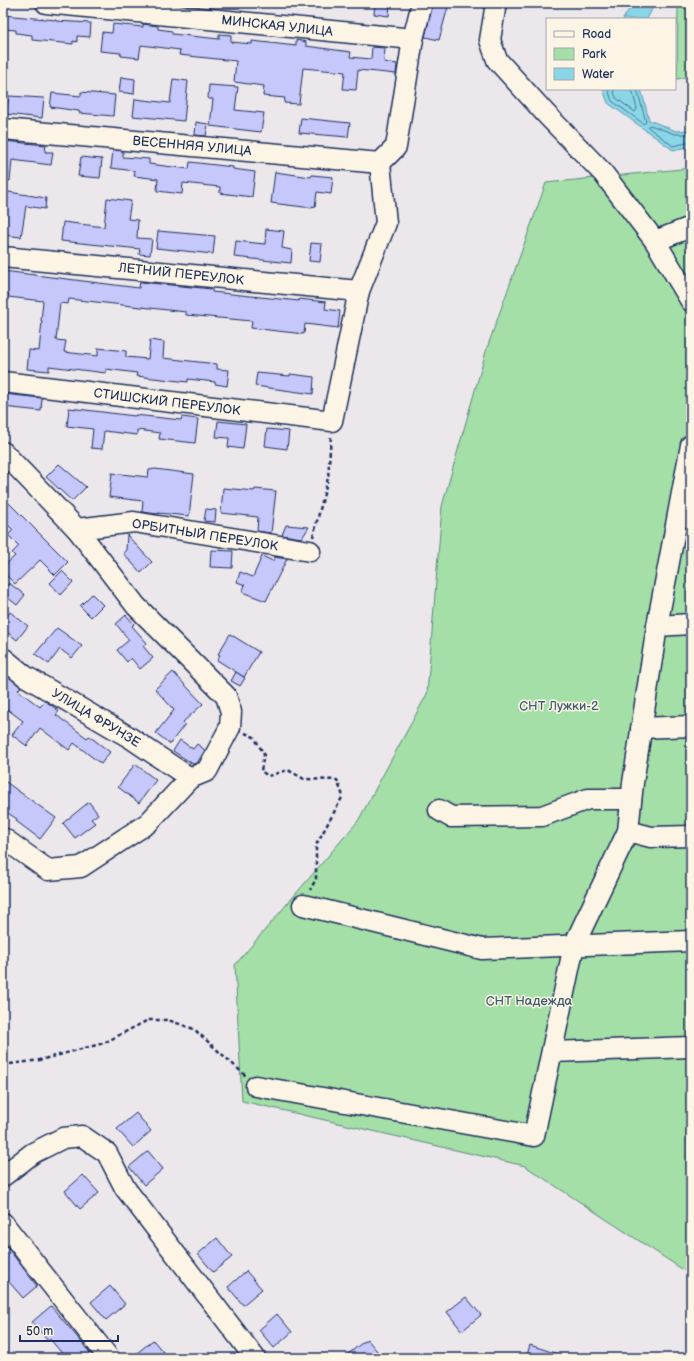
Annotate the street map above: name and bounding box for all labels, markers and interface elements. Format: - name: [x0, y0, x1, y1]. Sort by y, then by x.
- street label: МИНСКАЯ УЛИЦА: [220, 12, 334, 40]
- legend: [546, 18, 676, 90]
- text: Road: [582, 27, 611, 42]
- text: Park: [582, 47, 606, 62]
- text: Water: [582, 67, 614, 82]
- street label: ВЕСЕННЯЯ УЛИЦА: [132, 133, 252, 159]
- street label: ЛЕТНИЙ ПЕРЕУЛОК: [117, 259, 245, 289]
- street label: СТИШСКИЙ ПЕРЕУЛОК: [93, 385, 242, 419]
- street label: ОРБИТНЫЙ ПЕРЕУЛОК: [131, 516, 280, 555]
- street label: УЛИЦА ФРУНЗЕ: [49, 685, 143, 751]
- park label: СНТ Лужки-2: [519, 698, 599, 714]
- park label: СНТ Надежда: [486, 993, 573, 1009]
- scale bar: [20, 1317, 118, 1343]
- text: 50 m: [26, 1324, 53, 1339]

